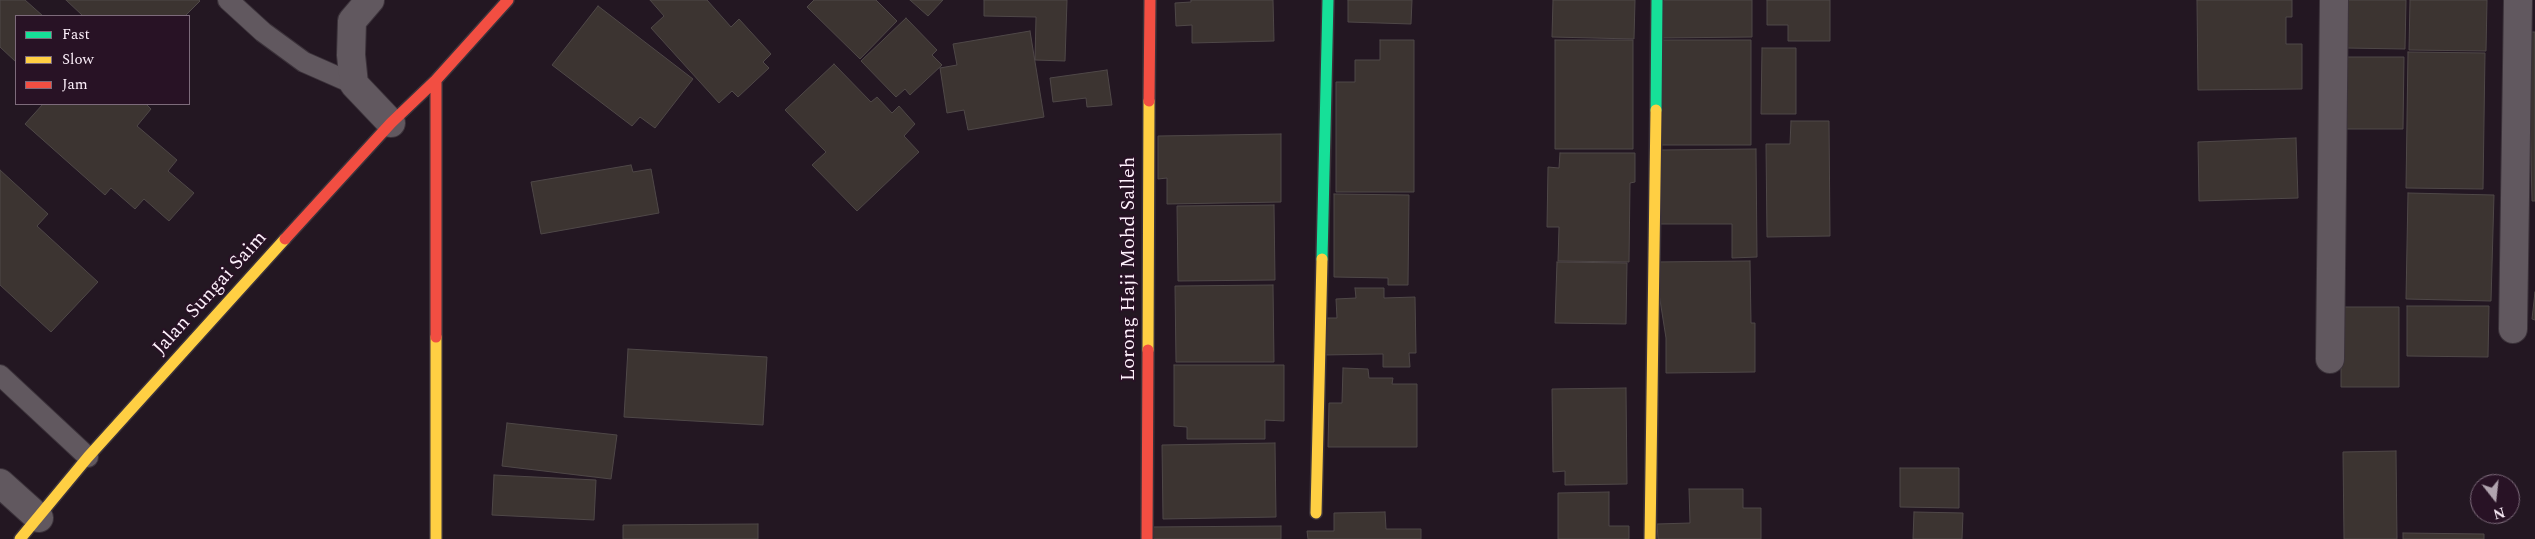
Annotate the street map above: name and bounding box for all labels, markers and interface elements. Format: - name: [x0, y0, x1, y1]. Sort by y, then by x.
- legend: [15, 15, 190, 105]
- text: Fast: [62, 23, 90, 46]
- text: Slow: [62, 48, 94, 71]
- text: Jam: [62, 73, 88, 96]
- street label: Lorong Haji Mohd Salleh: [1118, 157, 1142, 381]
- street label: Jalan Sungai Saim: [149, 227, 273, 361]
- north arrow: [2470, 474, 2520, 524]
- text: N: [2491, 501, 2507, 525]

